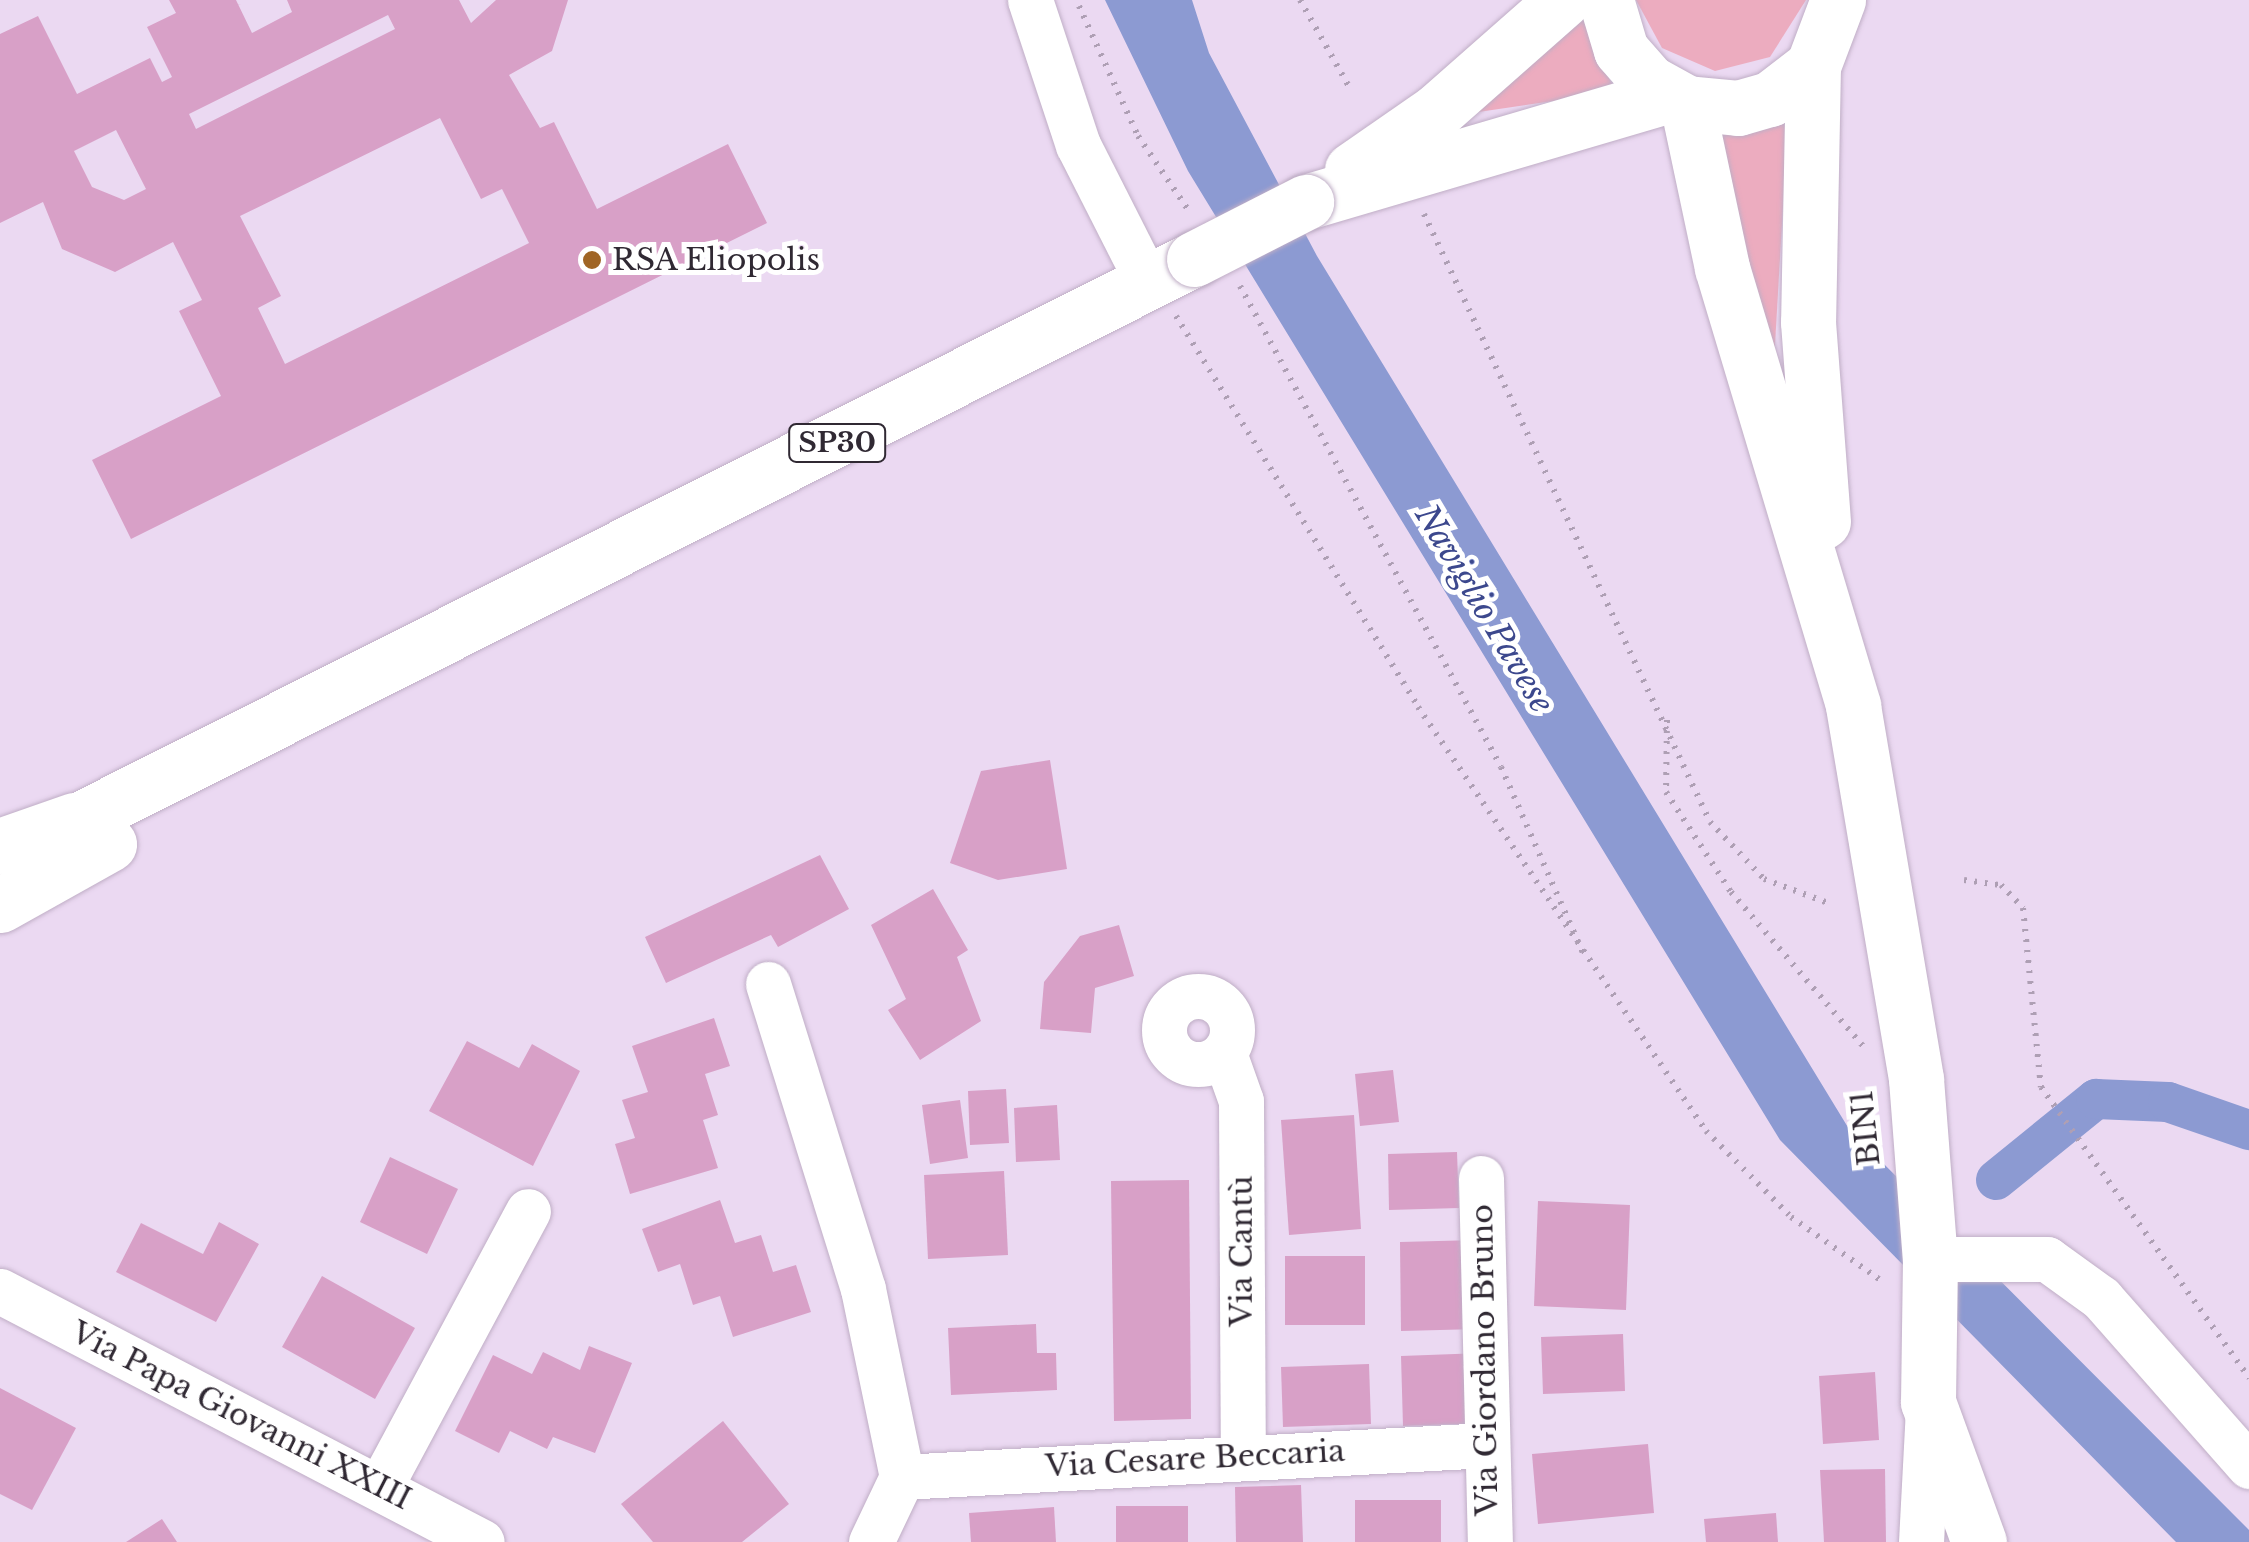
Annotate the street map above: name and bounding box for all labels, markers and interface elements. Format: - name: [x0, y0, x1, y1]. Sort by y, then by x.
- place label: RSA Eliopolis: [612, 242, 821, 278]
- marker: RSA Eliopolis: [581, 249, 603, 271]
- road number: SP30: [787, 420, 887, 466]
- water label: Naviglio Pavese: [1407, 498, 1561, 720]
- street label: BIN1: [1844, 1088, 1888, 1168]
- street label: Via Cantù: [1224, 1175, 1260, 1327]
- street label: Via Giordano Bruno: [1464, 1204, 1506, 1516]
- street label: Via Papa Giovanni XXIII: [65, 1314, 417, 1518]
- street label: Via Cesare Beccaria: [1044, 1433, 1346, 1485]

